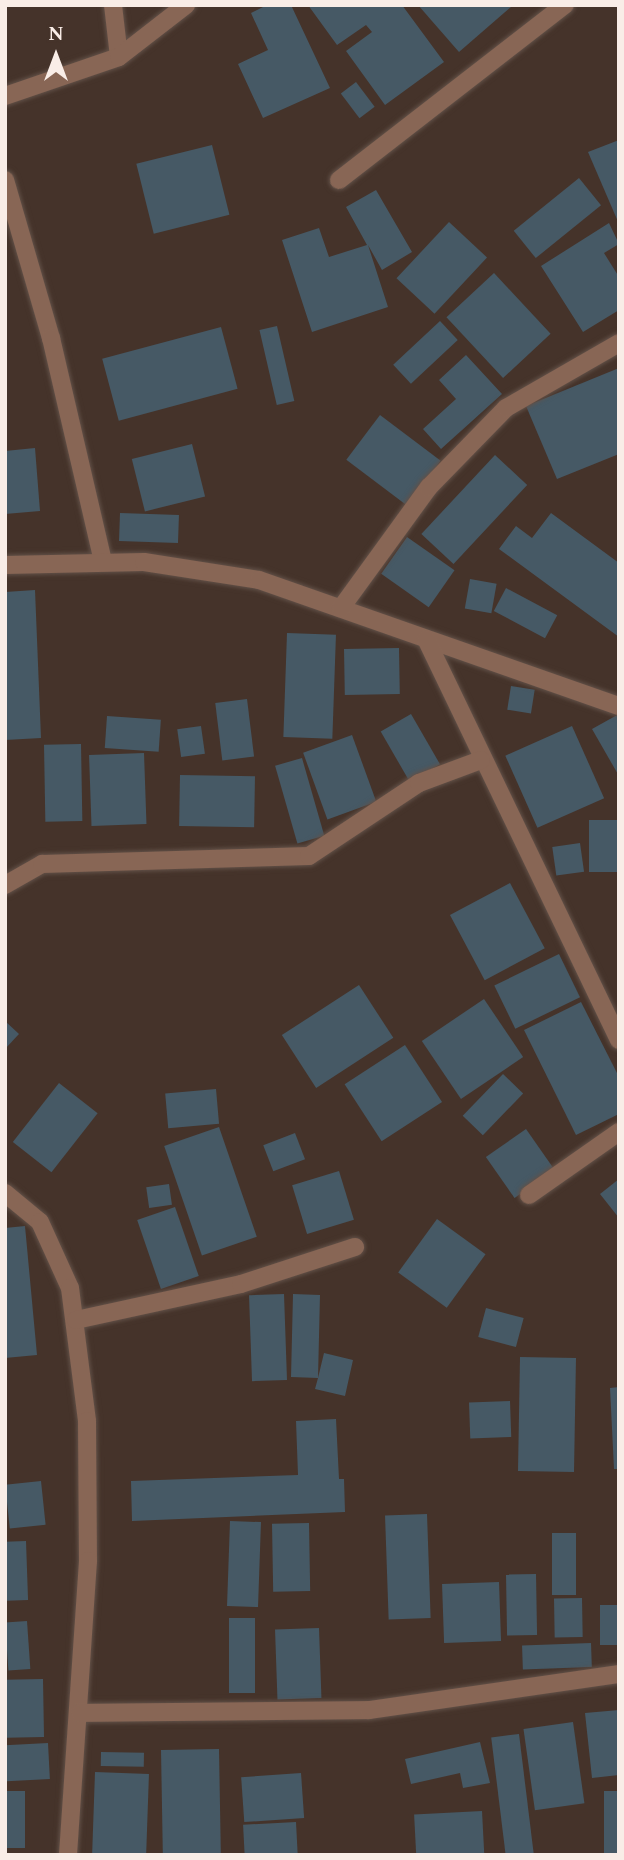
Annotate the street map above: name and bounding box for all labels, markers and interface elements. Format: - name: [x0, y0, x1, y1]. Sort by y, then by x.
- text: N: [48, 20, 64, 49]
- north arrow: [21, 21, 91, 91]

